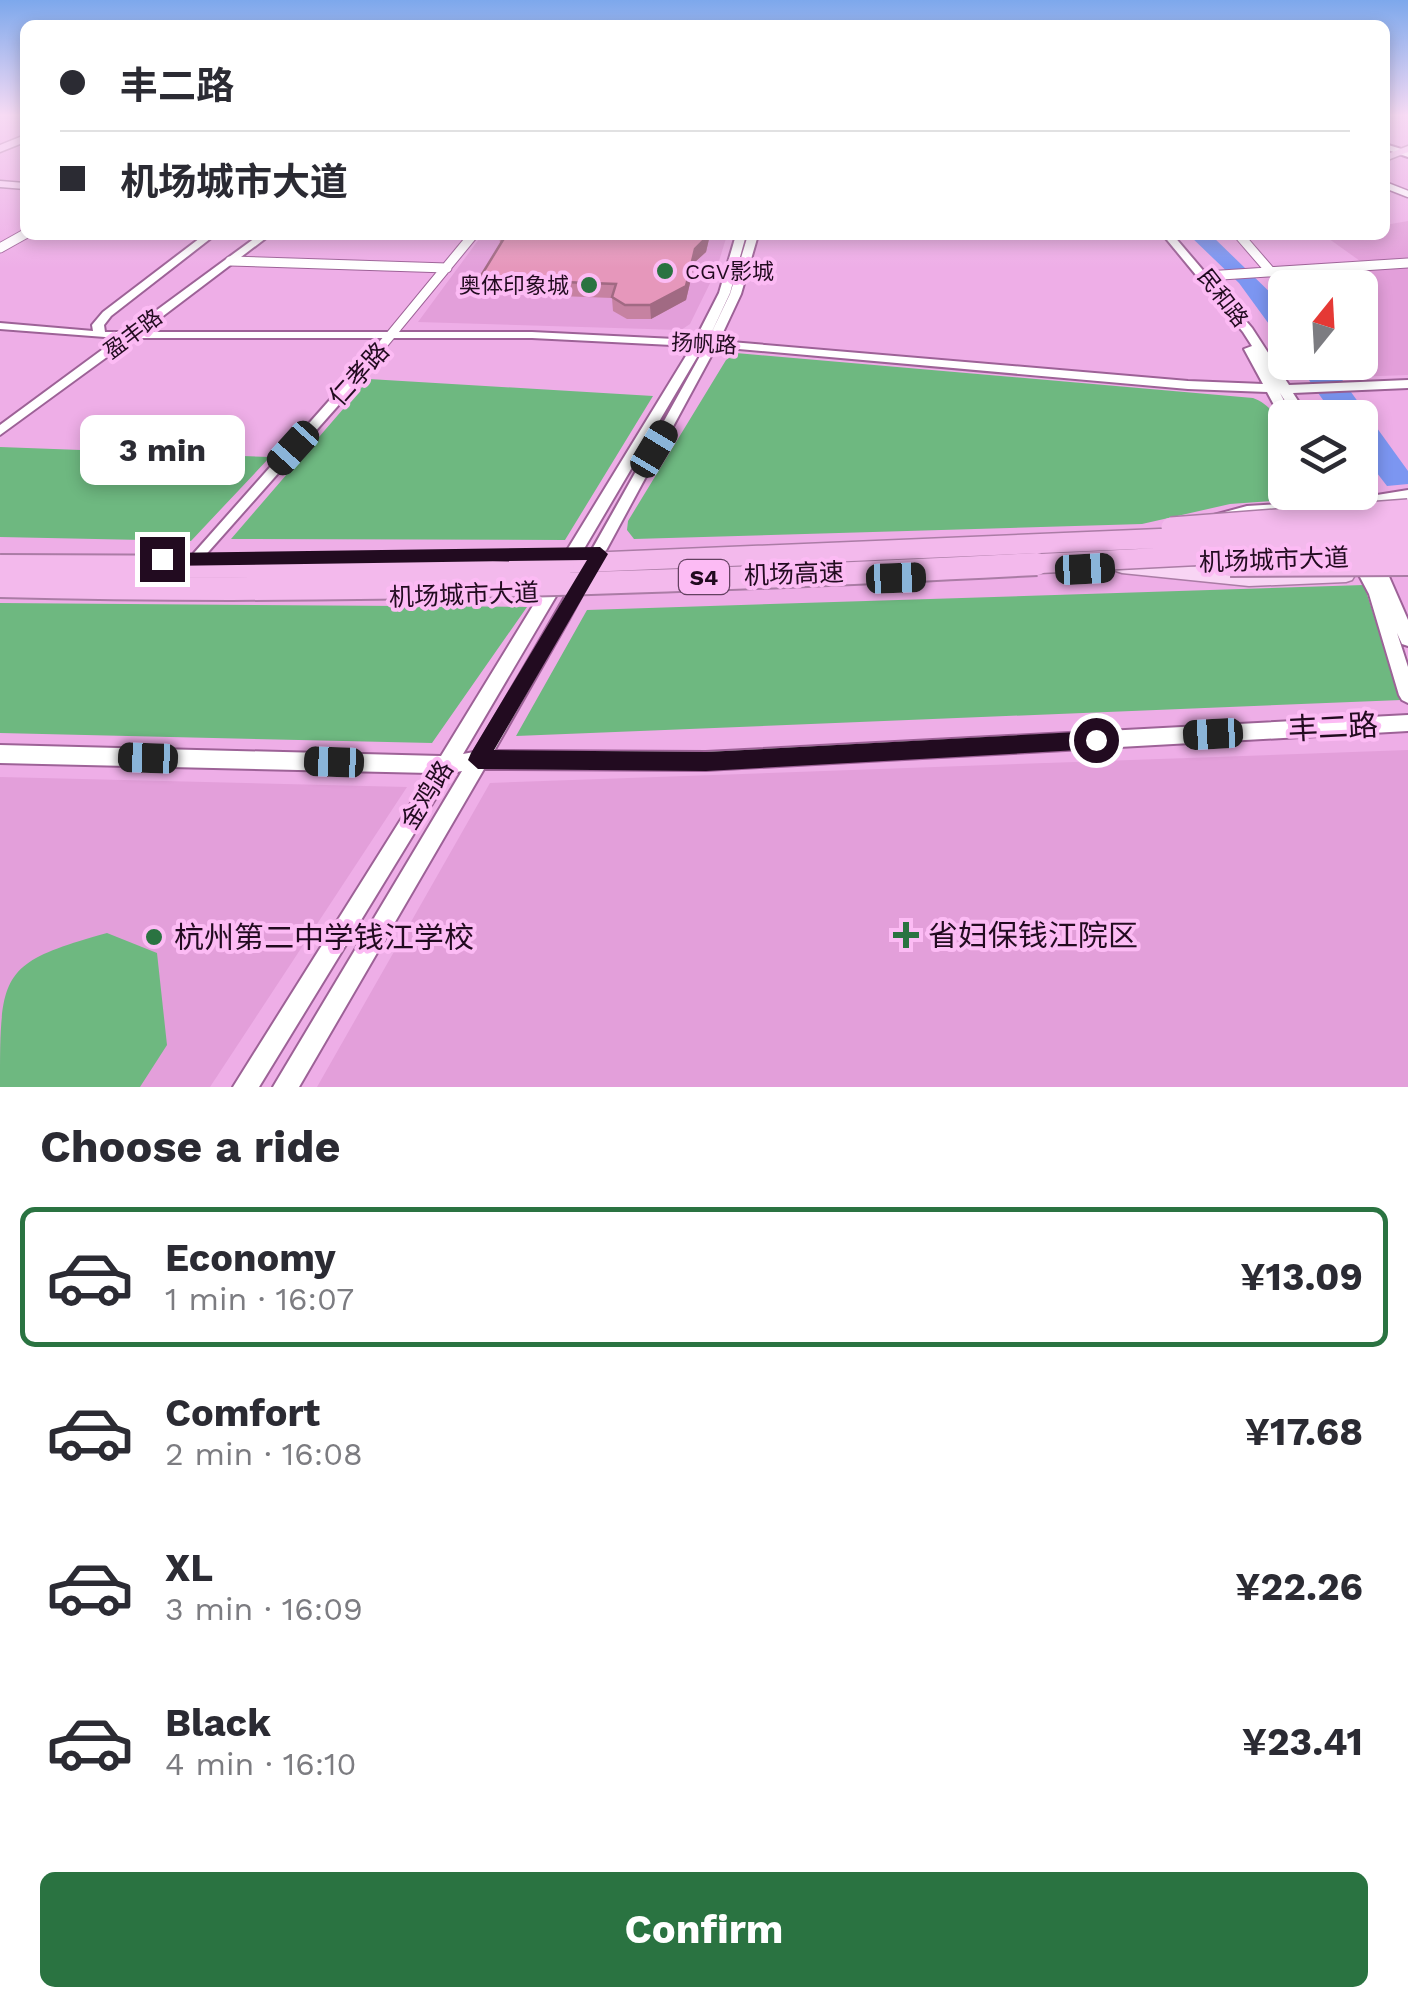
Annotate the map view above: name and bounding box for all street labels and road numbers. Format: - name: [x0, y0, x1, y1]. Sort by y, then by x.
- street label: 民和路: [1193, 264, 1253, 332]
- street label: 盈丰路: [99, 304, 167, 364]
- street label: 扬帆路: [670, 330, 738, 358]
- street label: 仁孝路: [323, 336, 395, 412]
- street label: 机场城市大道: [1199, 543, 1349, 577]
- street label: 机场高速: [744, 558, 844, 590]
- road number: S4: [679, 560, 729, 594]
- street label: 机场城市大道: [389, 578, 539, 612]
- street label: 丰二路: [1287, 707, 1379, 747]
- street label: 金鸡路: [395, 756, 459, 834]

